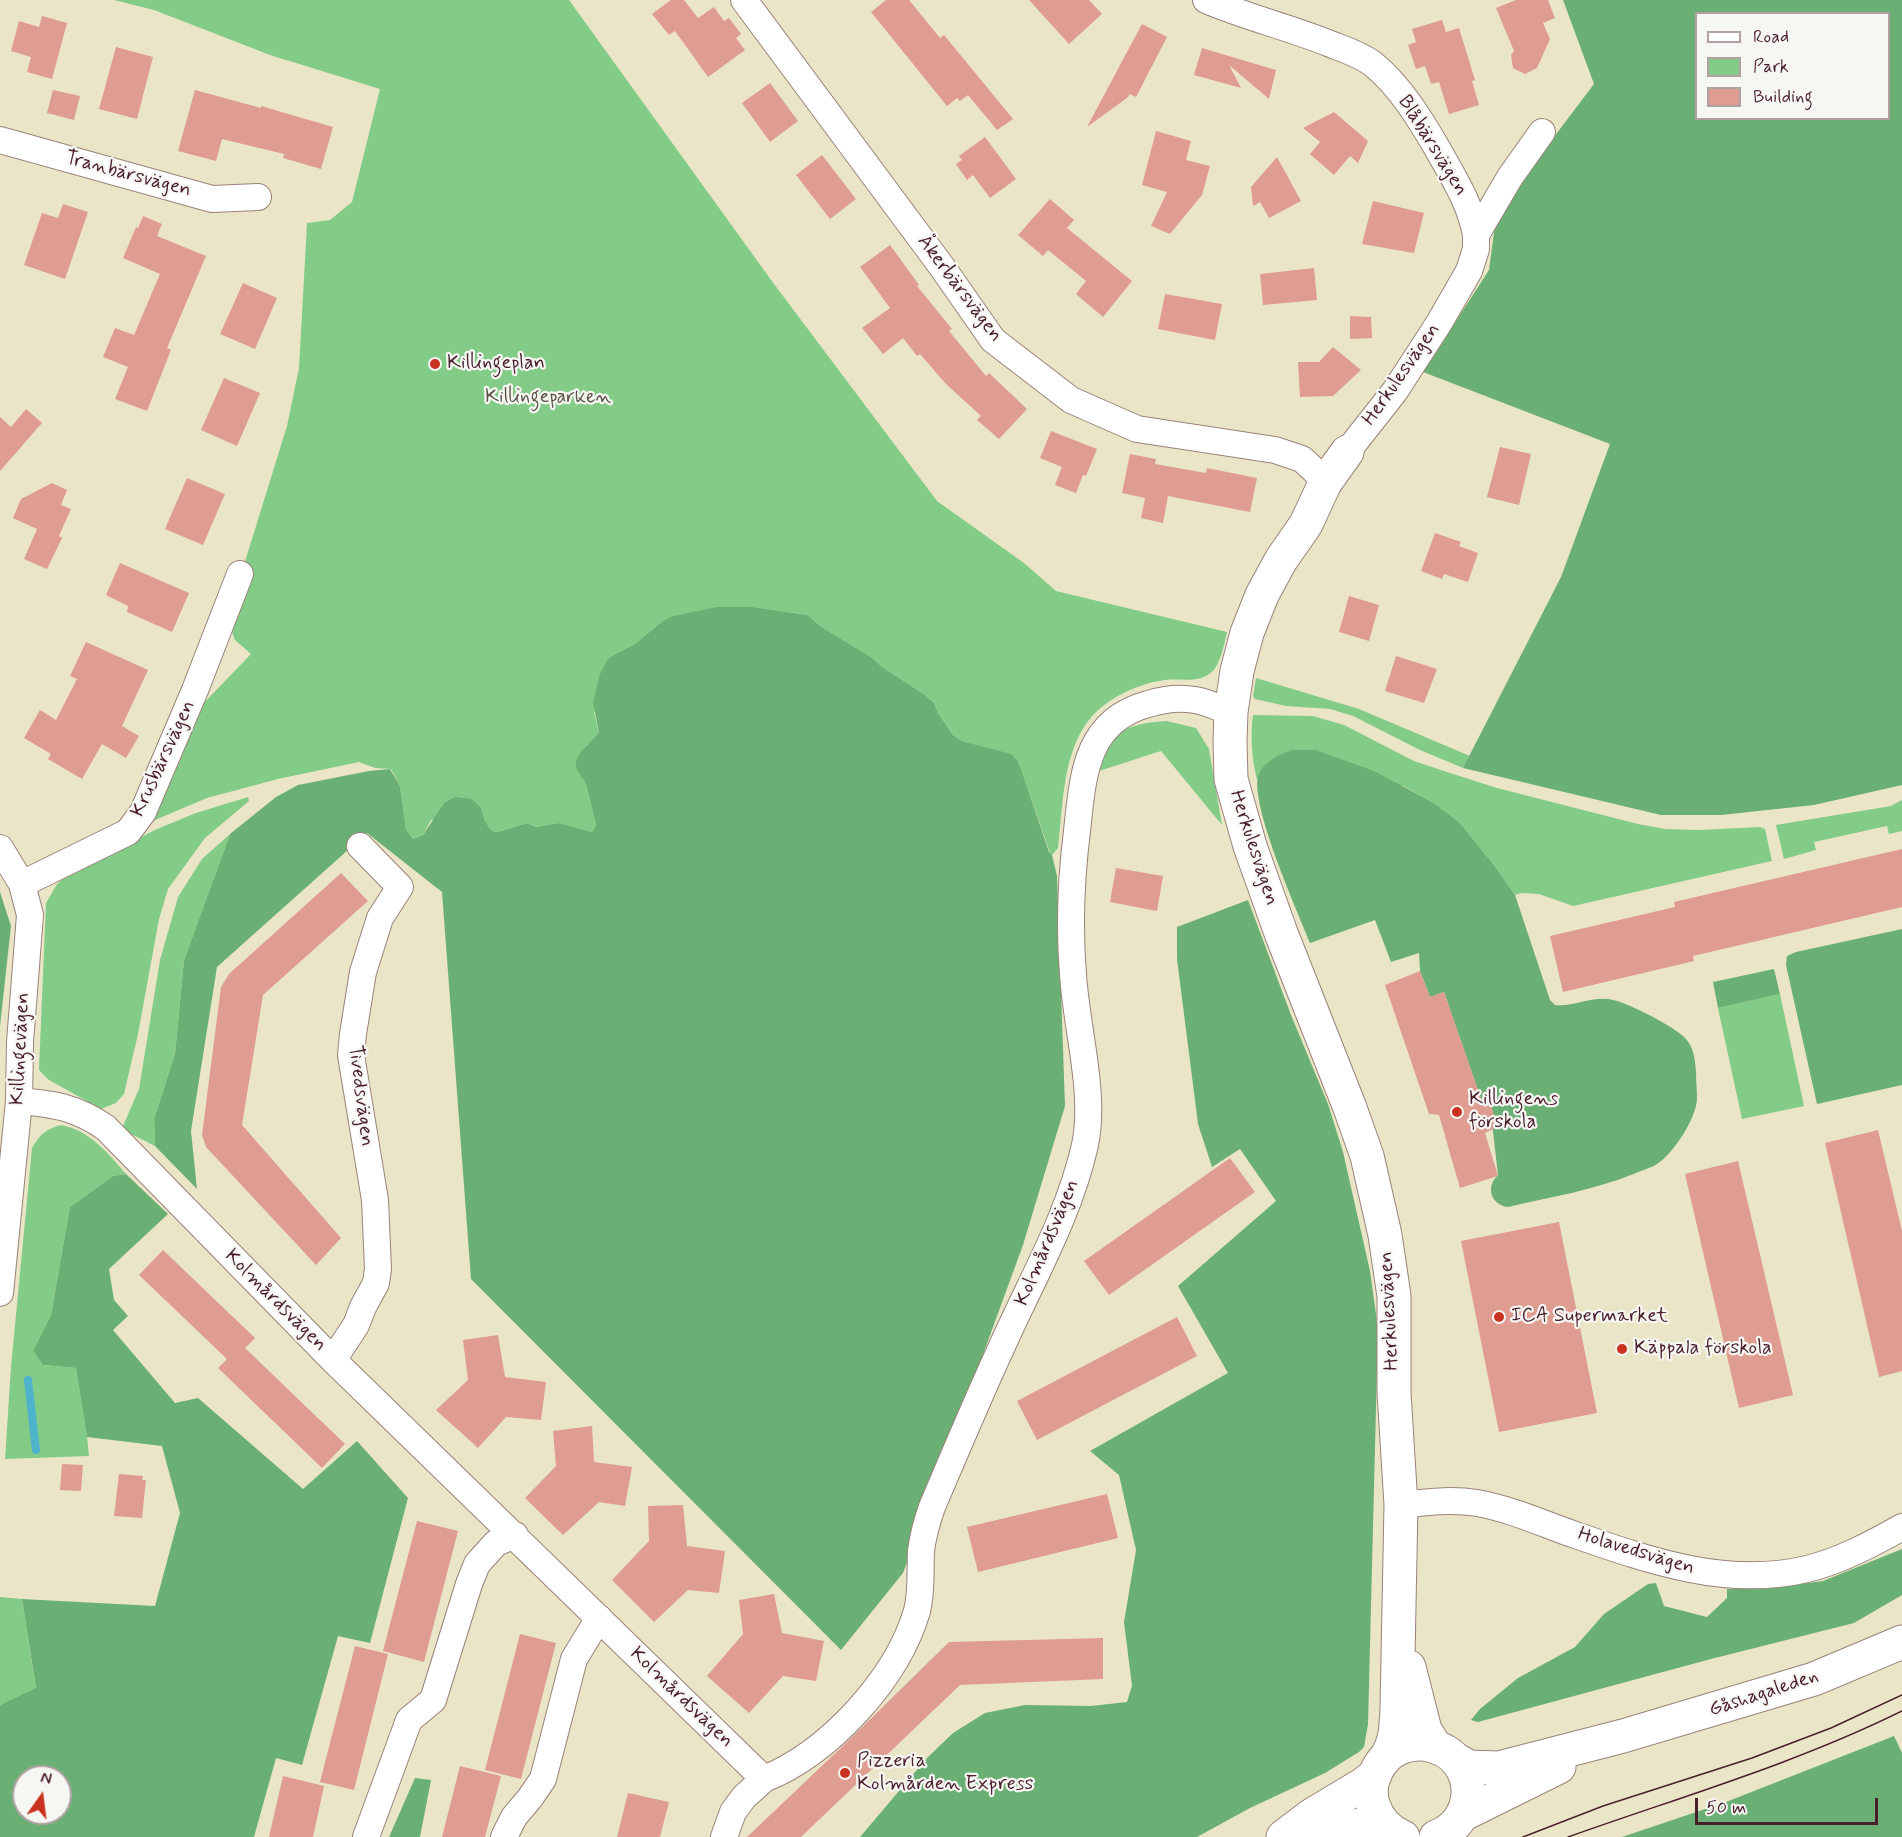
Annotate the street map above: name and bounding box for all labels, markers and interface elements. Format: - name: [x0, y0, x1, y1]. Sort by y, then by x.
- legend: [1695, 12, 1890, 120]
- text: Road: [1753, 25, 1789, 49]
- text: Park: [1753, 55, 1789, 79]
- text: Building: [1753, 85, 1813, 109]
- street label: Blåbärsvägen: [1392, 91, 1472, 201]
- street label: Tranbärsvägen: [63, 147, 193, 203]
- street label: Åkerbärsvägen: [911, 231, 1007, 347]
- street label: Herkulesvägen: [1358, 319, 1446, 431]
- place label: Killingeplan: [447, 352, 545, 376]
- marker: Killingeplan: [428, 357, 442, 371]
- park label: Killingeparken: [485, 386, 611, 410]
- street label: Krusbärsvägen: [127, 697, 201, 821]
- street label: Herkulesvägen: [1223, 788, 1283, 908]
- street label: Killingevägen: [6, 992, 36, 1106]
- street label: Tivedsvägen: [342, 1044, 378, 1148]
- place label: Killingens förskola: [1469, 1088, 1558, 1135]
- marker: Killingens förskola: [1450, 1105, 1464, 1119]
- street label: Kolmårdsvägen: [1011, 1176, 1085, 1310]
- street label: Kolmårdsvägen: [219, 1245, 331, 1357]
- street label: Herkulesvägen: [1375, 1251, 1405, 1371]
- place label: ICA Supermarket: [1511, 1305, 1668, 1329]
- marker: ICA Supermarket: [1492, 1310, 1506, 1324]
- place label: Käppala förskola: [1634, 1337, 1772, 1361]
- marker: Käppala förskola: [1615, 1342, 1629, 1356]
- street label: Holavedsvägen: [1575, 1523, 1697, 1581]
- street label: Kolmårdsvägen: [624, 1643, 738, 1753]
- street label: Gåshagaleden: [1706, 1665, 1822, 1723]
- place label: Pizzeria Kolmården Express: [857, 1750, 1033, 1797]
- north arrow: [12, 1765, 72, 1825]
- marker: Pizzeria Kolmården Express: [838, 1766, 852, 1780]
- text: N: [38, 1768, 54, 1790]
- scale bar: [1698, 1786, 1881, 1824]
- text: 50 m: [1706, 1796, 1746, 1820]

